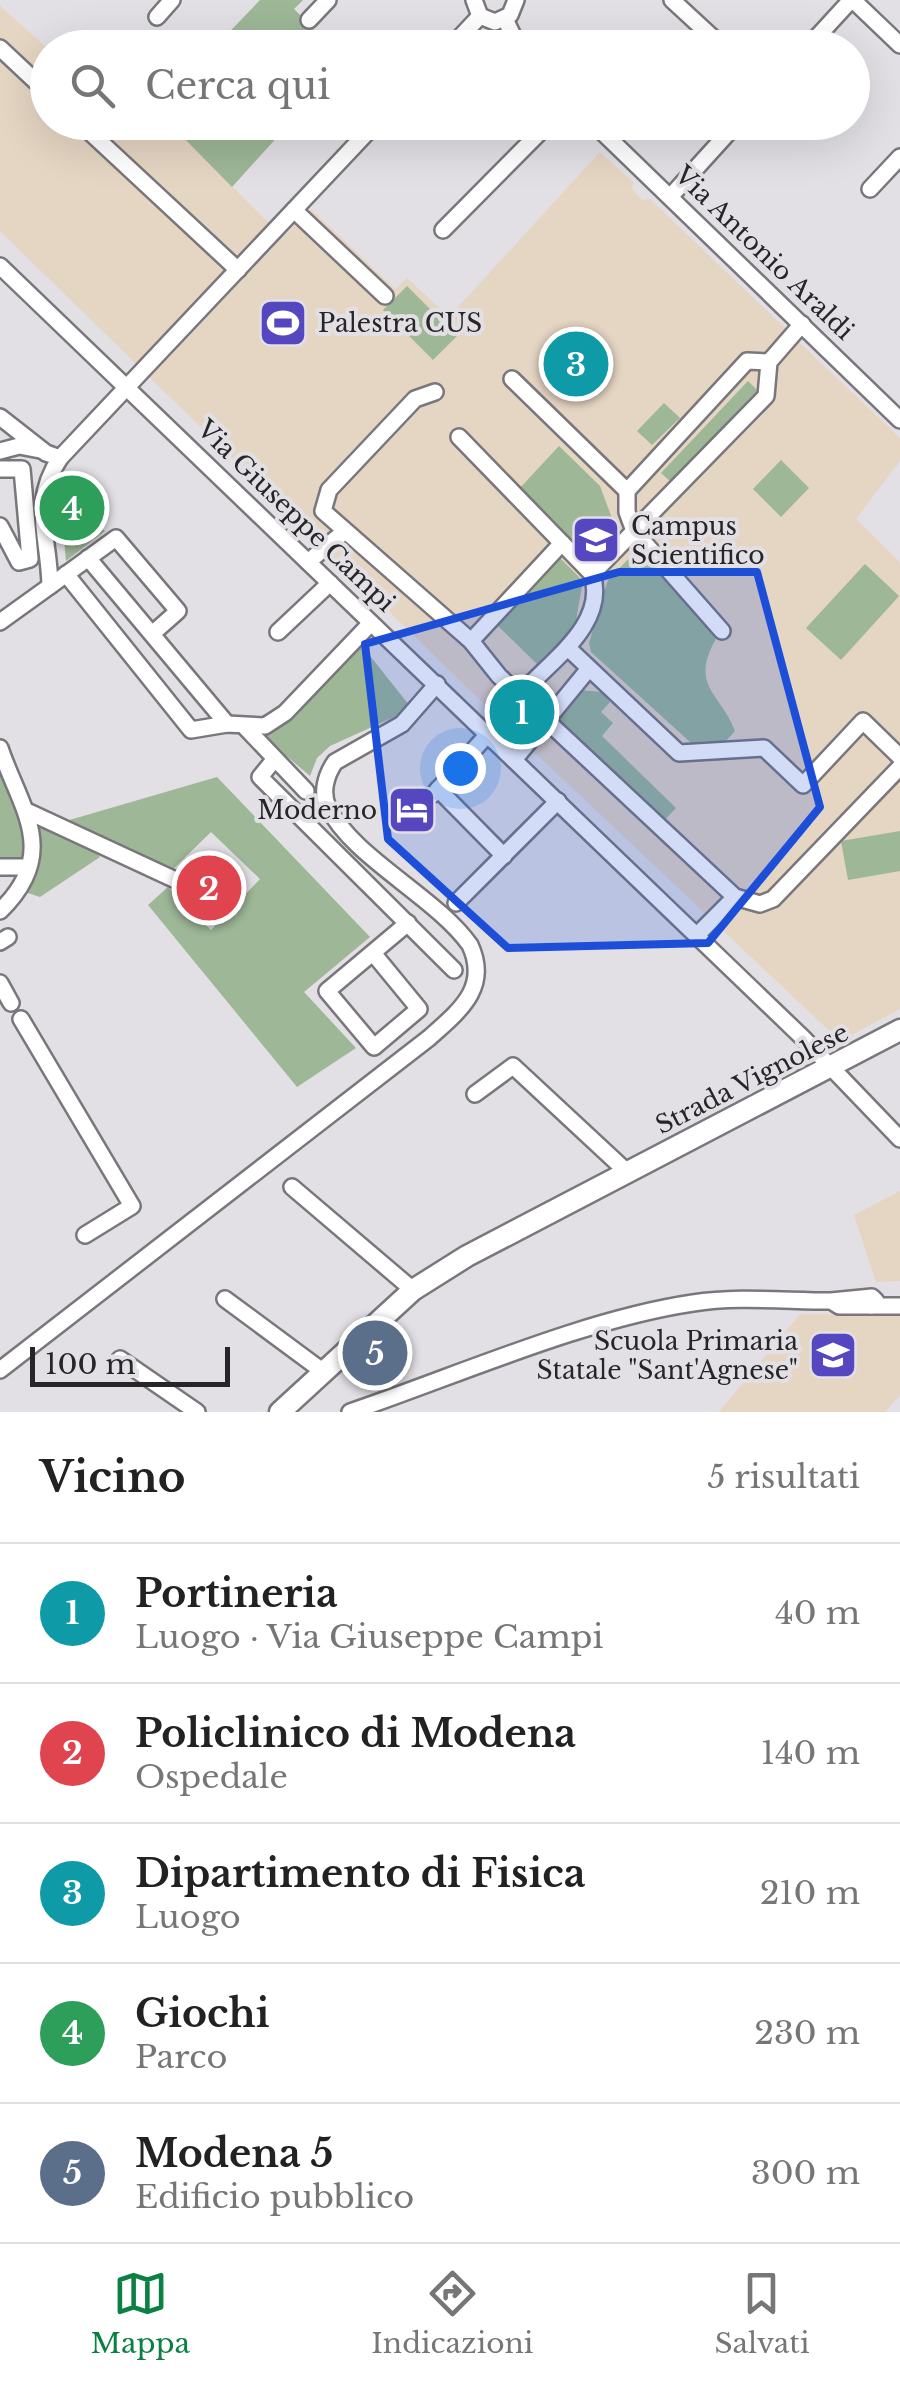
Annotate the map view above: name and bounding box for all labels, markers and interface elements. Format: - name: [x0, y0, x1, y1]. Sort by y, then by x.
- search box: [30, 30, 870, 140]
- icon: search: [65, 58, 120, 113]
- text: Cerca qui: [145, 62, 330, 109]
- street label: Via Antonio Araldi: [667, 159, 860, 347]
- sports icon: Palestra CUS: [257, 297, 309, 349]
- place label: Palestra CUS: [318, 308, 482, 339]
- pin: 3: [544, 326, 608, 402]
- street label: Via Giuseppe Campi: [190, 413, 402, 619]
- pin: 4: [40, 470, 104, 546]
- place label: Campus Scientifico: [631, 511, 765, 571]
- school or university icon: Campus Scientifico: [570, 514, 622, 566]
- pin: 1: [490, 674, 554, 750]
- your location: [435, 743, 486, 794]
- hotel icon: Moderno: [386, 784, 438, 836]
- place label: Moderno: [257, 795, 377, 826]
- pin: 2: [176, 850, 242, 926]
- street label: Strada Vignolese: [650, 1017, 854, 1141]
- pin: 5: [342, 1316, 408, 1390]
- place label: Scuola Primaria Statale "Sant'Agnese": [536, 1326, 798, 1386]
- school or university icon: Scuola Primaria Statale "Sant'Agnese": [807, 1329, 859, 1381]
- scale bar: [30, 1342, 230, 1386]
- text: 100 m: [45, 1347, 136, 1382]
- text: Vicino: [40, 1451, 185, 1503]
- text: 5 risultati: [707, 1457, 860, 1497]
- text: Portineria: [135, 1570, 338, 1617]
- text: 1: [66, 1593, 79, 1633]
- text: 40 m: [775, 1593, 860, 1633]
- text: Luogo · Via Giuseppe Campi: [135, 1617, 603, 1657]
- text: Policlinico di Modena: [135, 1710, 576, 1757]
- text: 2: [62, 1733, 83, 1773]
- text: 140 m: [761, 1733, 860, 1773]
- text: Ospedale: [135, 1757, 288, 1797]
- text: Dipartimento di Fisica: [135, 1850, 585, 1897]
- text: 3: [62, 1873, 83, 1913]
- text: 210 m: [760, 1873, 860, 1913]
- text: Luogo: [135, 1897, 241, 1937]
- text: Giochi: [135, 1990, 269, 2037]
- text: 4: [62, 2013, 83, 2053]
- text: 230 m: [754, 2013, 860, 2053]
- text: Parco: [135, 2037, 227, 2077]
- text: Modena 5: [135, 2130, 333, 2177]
- text: 5: [63, 2153, 82, 2193]
- text: 300 m: [751, 2153, 860, 2193]
- text: Edificio pubblico: [135, 2177, 414, 2217]
- tab: Mappa: [91, 2266, 190, 2361]
- tab: Indicazioni: [371, 2266, 533, 2361]
- tab: Salvati: [715, 2266, 809, 2361]

